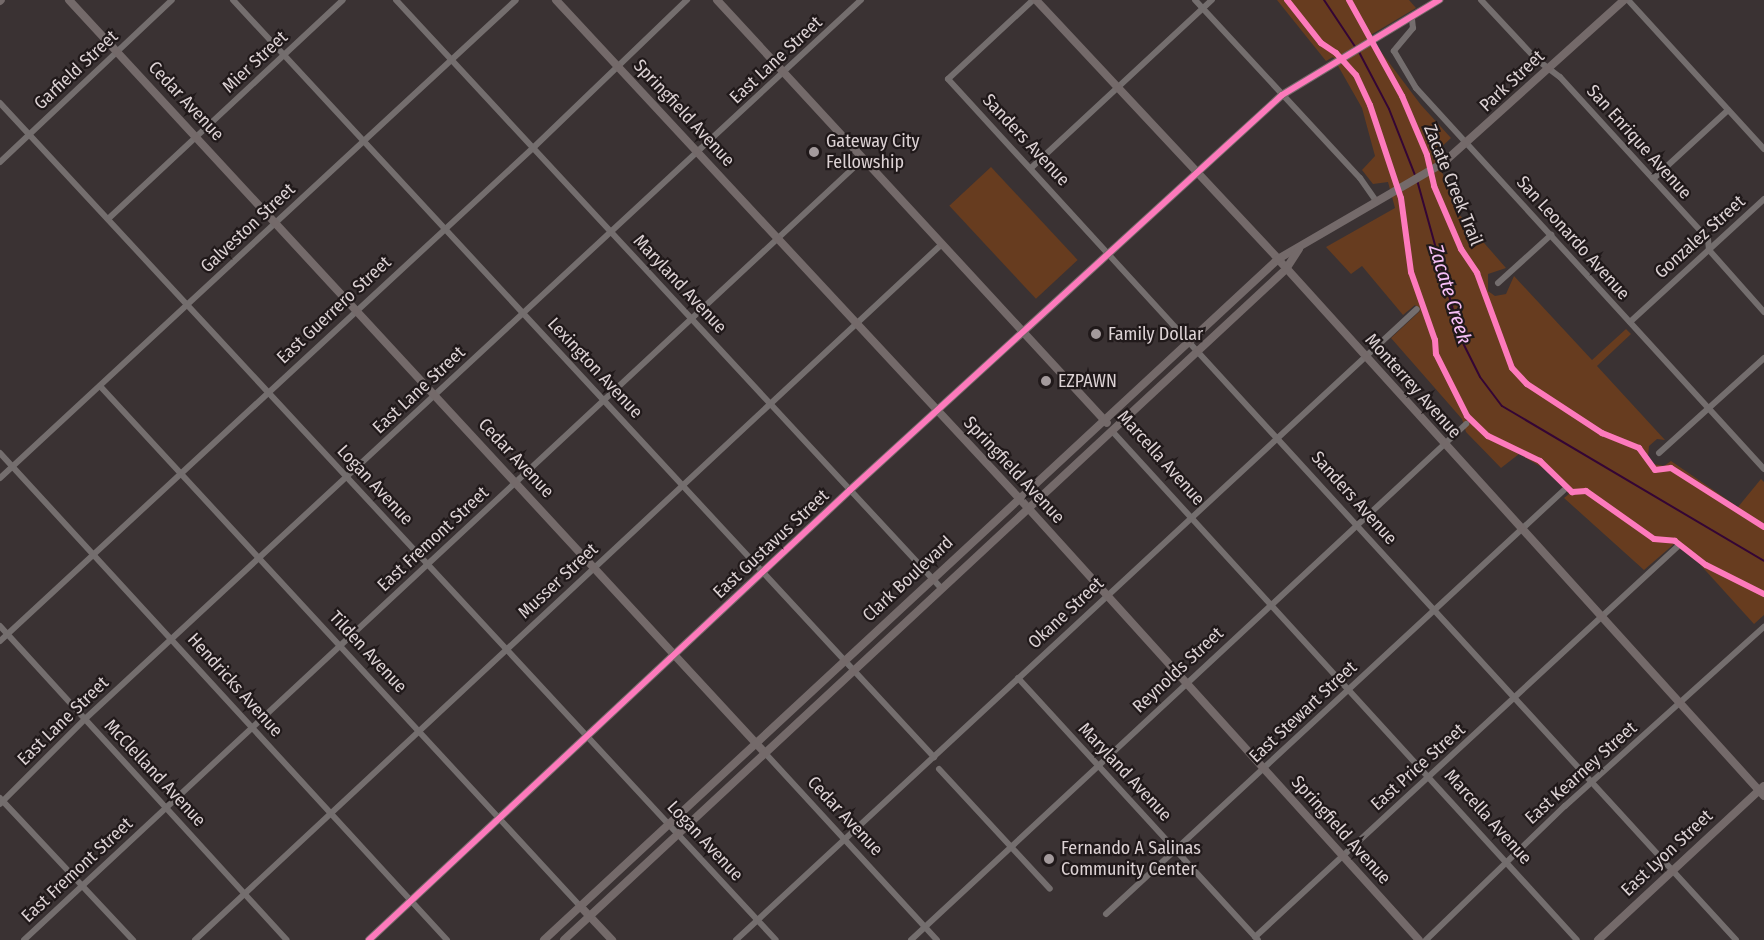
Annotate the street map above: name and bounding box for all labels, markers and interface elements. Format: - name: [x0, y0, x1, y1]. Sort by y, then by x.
- street label: East Lane Street: [725, 12, 827, 108]
- street label: Garfield Street: [30, 26, 122, 114]
- street label: Mier Street: [218, 26, 292, 98]
- street label: Park Street: [1475, 46, 1549, 116]
- street label: Springfield Avenue: [629, 55, 739, 171]
- street label: Cedar Avenue: [144, 57, 228, 145]
- street label: San Enrique Avenue: [1582, 80, 1696, 204]
- street label: Sanders Avenue: [978, 90, 1074, 190]
- street label: Zacate Creek Trail: [1419, 121, 1487, 249]
- place label: Gateway City Fellowship: [826, 131, 920, 174]
- marker: Gateway City Fellowship: [807, 145, 821, 159]
- street label: San Leonardo Avenue: [1512, 172, 1634, 304]
- street label: Galveston Street: [196, 179, 300, 277]
- street label: Gonzalez Street: [1650, 191, 1750, 283]
- street label: Maryland Avenue: [629, 230, 731, 338]
- water label: Zacate Creek: [1423, 241, 1477, 347]
- street label: East Guerrero Street: [273, 252, 395, 368]
- street label: Lexington Avenue: [543, 313, 647, 423]
- place label: Family Dollar: [1108, 323, 1203, 345]
- marker: Family Dollar: [1089, 327, 1103, 341]
- street label: Monterrey Avenue: [1360, 329, 1466, 443]
- street label: East Lane Street: [368, 342, 470, 438]
- place label: EZPAWN: [1058, 370, 1117, 392]
- marker: EZPAWN: [1039, 374, 1053, 388]
- street label: Marcella Avenue: [1113, 406, 1209, 510]
- street label: Springfield Avenue: [959, 412, 1069, 528]
- street label: Cedar Avenue: [474, 414, 558, 502]
- street label: Logan Avenue: [332, 440, 418, 530]
- street label: Sanders Avenue: [1307, 447, 1401, 549]
- street label: East Fremont Street: [373, 482, 493, 596]
- street label: East Gustavus Street: [709, 485, 833, 603]
- street label: Clark Boulevard: [858, 532, 958, 626]
- street label: Musser Street: [514, 539, 602, 623]
- street label: Okane Street: [1024, 573, 1108, 653]
- street label: Tilden Avenue: [325, 607, 411, 697]
- street label: Reynolds Street: [1128, 623, 1228, 717]
- street label: Hendricks Avenue: [183, 629, 287, 741]
- street label: East Stewart Street: [1245, 657, 1361, 767]
- street label: East Lane Street: [13, 672, 113, 770]
- street label: McClelland Avenue: [100, 715, 210, 831]
- street label: East Kearney Street: [1521, 717, 1641, 829]
- street label: Maryland Avenue: [1074, 718, 1176, 826]
- street label: East Price Street: [1366, 719, 1470, 815]
- street label: Marcella Avenue: [1440, 765, 1536, 869]
- street label: Springfield Avenue: [1287, 771, 1395, 889]
- street label: Cedar Avenue: [803, 772, 887, 860]
- street label: Logan Avenue: [662, 796, 748, 886]
- street label: East Lyon Street: [1617, 805, 1717, 901]
- street label: East Fremont Street: [17, 813, 137, 927]
- place label: Fernando A Salinas Community Center: [1061, 838, 1201, 880]
- marker: Fernando A Salinas Community Center: [1042, 852, 1056, 866]

